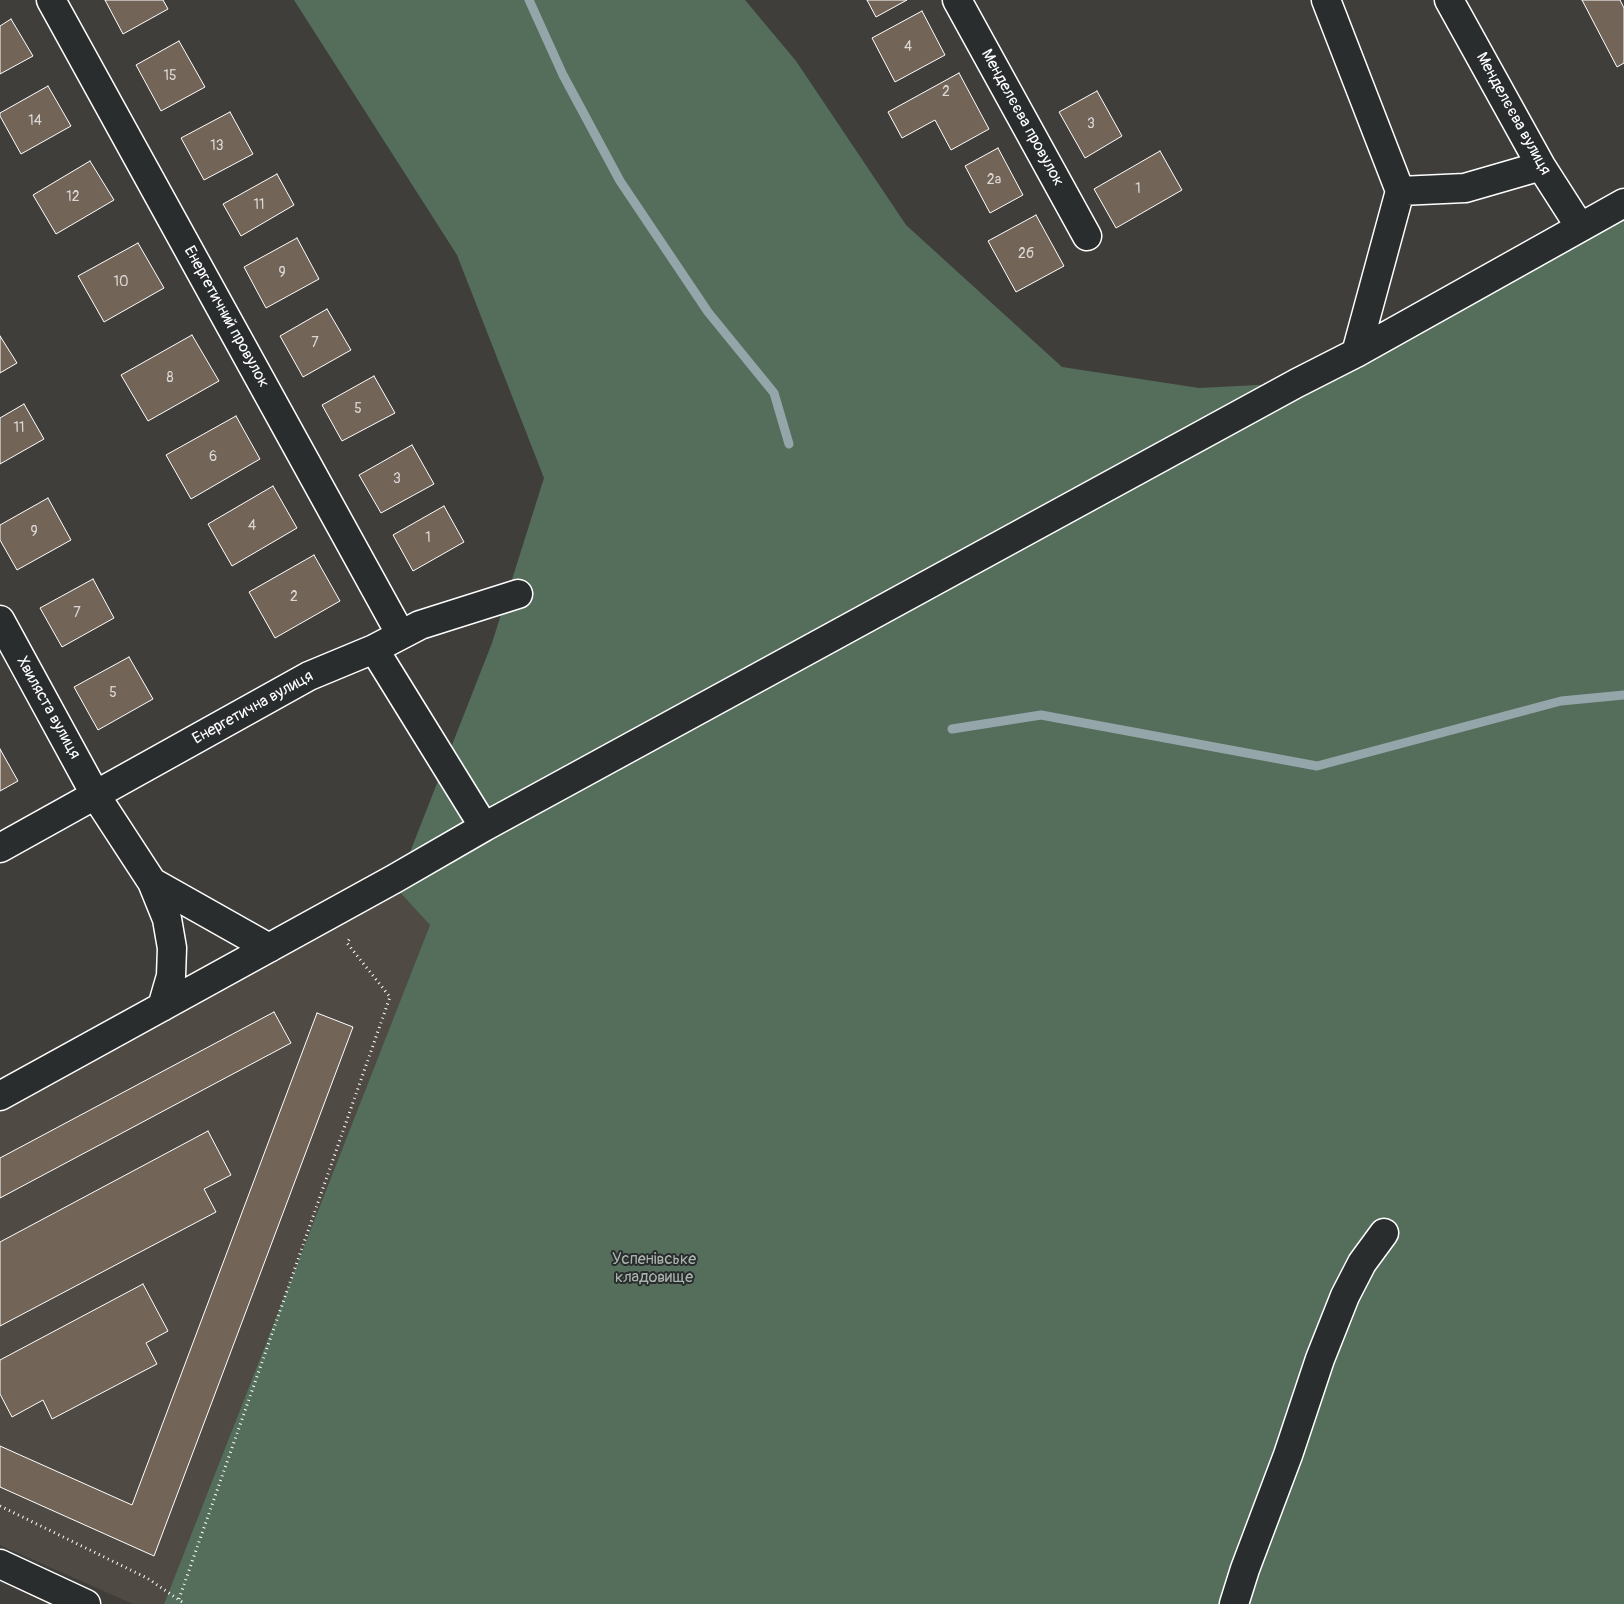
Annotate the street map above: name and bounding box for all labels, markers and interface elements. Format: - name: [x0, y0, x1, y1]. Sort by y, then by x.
- house number: 4: [904, 39, 912, 55]
- street label: Менделєєва провулок: [976, 46, 1068, 190]
- street label: Менделєєва вулиця: [1471, 49, 1555, 179]
- house number: 15: [163, 68, 177, 84]
- house number: 2: [942, 84, 950, 100]
- house number: 14: [28, 113, 42, 129]
- house number: 3: [1087, 116, 1095, 132]
- house number: 13: [210, 138, 224, 154]
- house number: 2а: [987, 172, 1001, 188]
- house number: 1: [1135, 181, 1141, 197]
- house number: 12: [66, 189, 80, 205]
- house number: 11: [254, 197, 264, 213]
- street label: Енергетичний провулок: [179, 243, 273, 391]
- house number: 2б: [1018, 246, 1034, 262]
- house number: 9: [278, 265, 286, 281]
- house number: 10: [113, 274, 129, 290]
- house number: 7: [311, 335, 319, 351]
- house number: 8: [166, 370, 174, 386]
- house number: 5: [354, 401, 362, 417]
- house number: 11: [14, 420, 24, 436]
- house number: 6: [209, 449, 217, 465]
- house number: 3: [393, 471, 401, 487]
- house number: 4: [248, 518, 256, 534]
- house number: 9: [30, 524, 38, 540]
- house number: 1: [425, 530, 431, 546]
- house number: 2: [290, 589, 298, 605]
- house number: 7: [73, 605, 81, 621]
- street label: Хвиляста вулиця: [12, 653, 84, 763]
- street label: Енергетична вулиця: [189, 667, 317, 749]
- house number: 5: [109, 685, 117, 701]
- park label: Успенівське кладовище: [612, 1250, 696, 1288]

